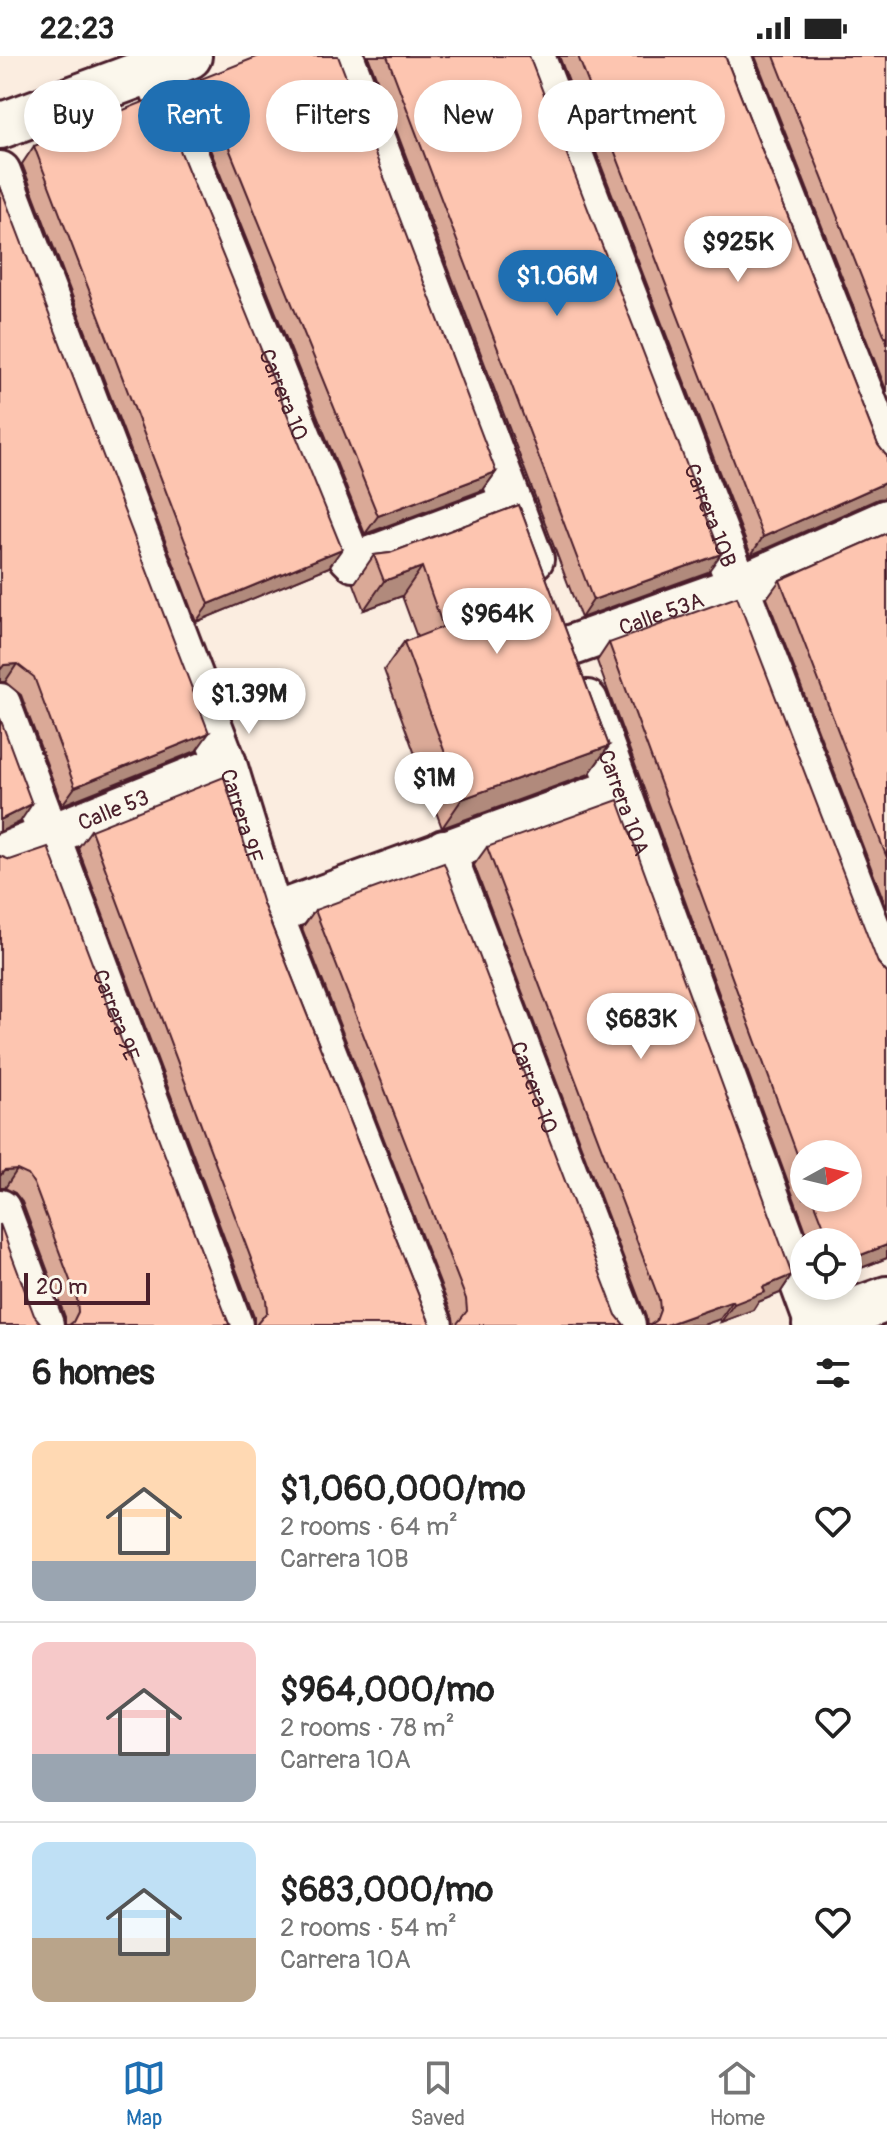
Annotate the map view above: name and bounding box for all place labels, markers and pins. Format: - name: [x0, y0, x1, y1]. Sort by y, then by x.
- pin: $925K: [682, 216, 794, 284]
- pin: $1.06M: [492, 250, 622, 318]
- pin: $964K: [441, 588, 553, 656]
- pin: $1.39M: [184, 668, 314, 736]
- pin: $1M: [395, 752, 473, 820]
- pin: $683K: [585, 993, 697, 1061]

